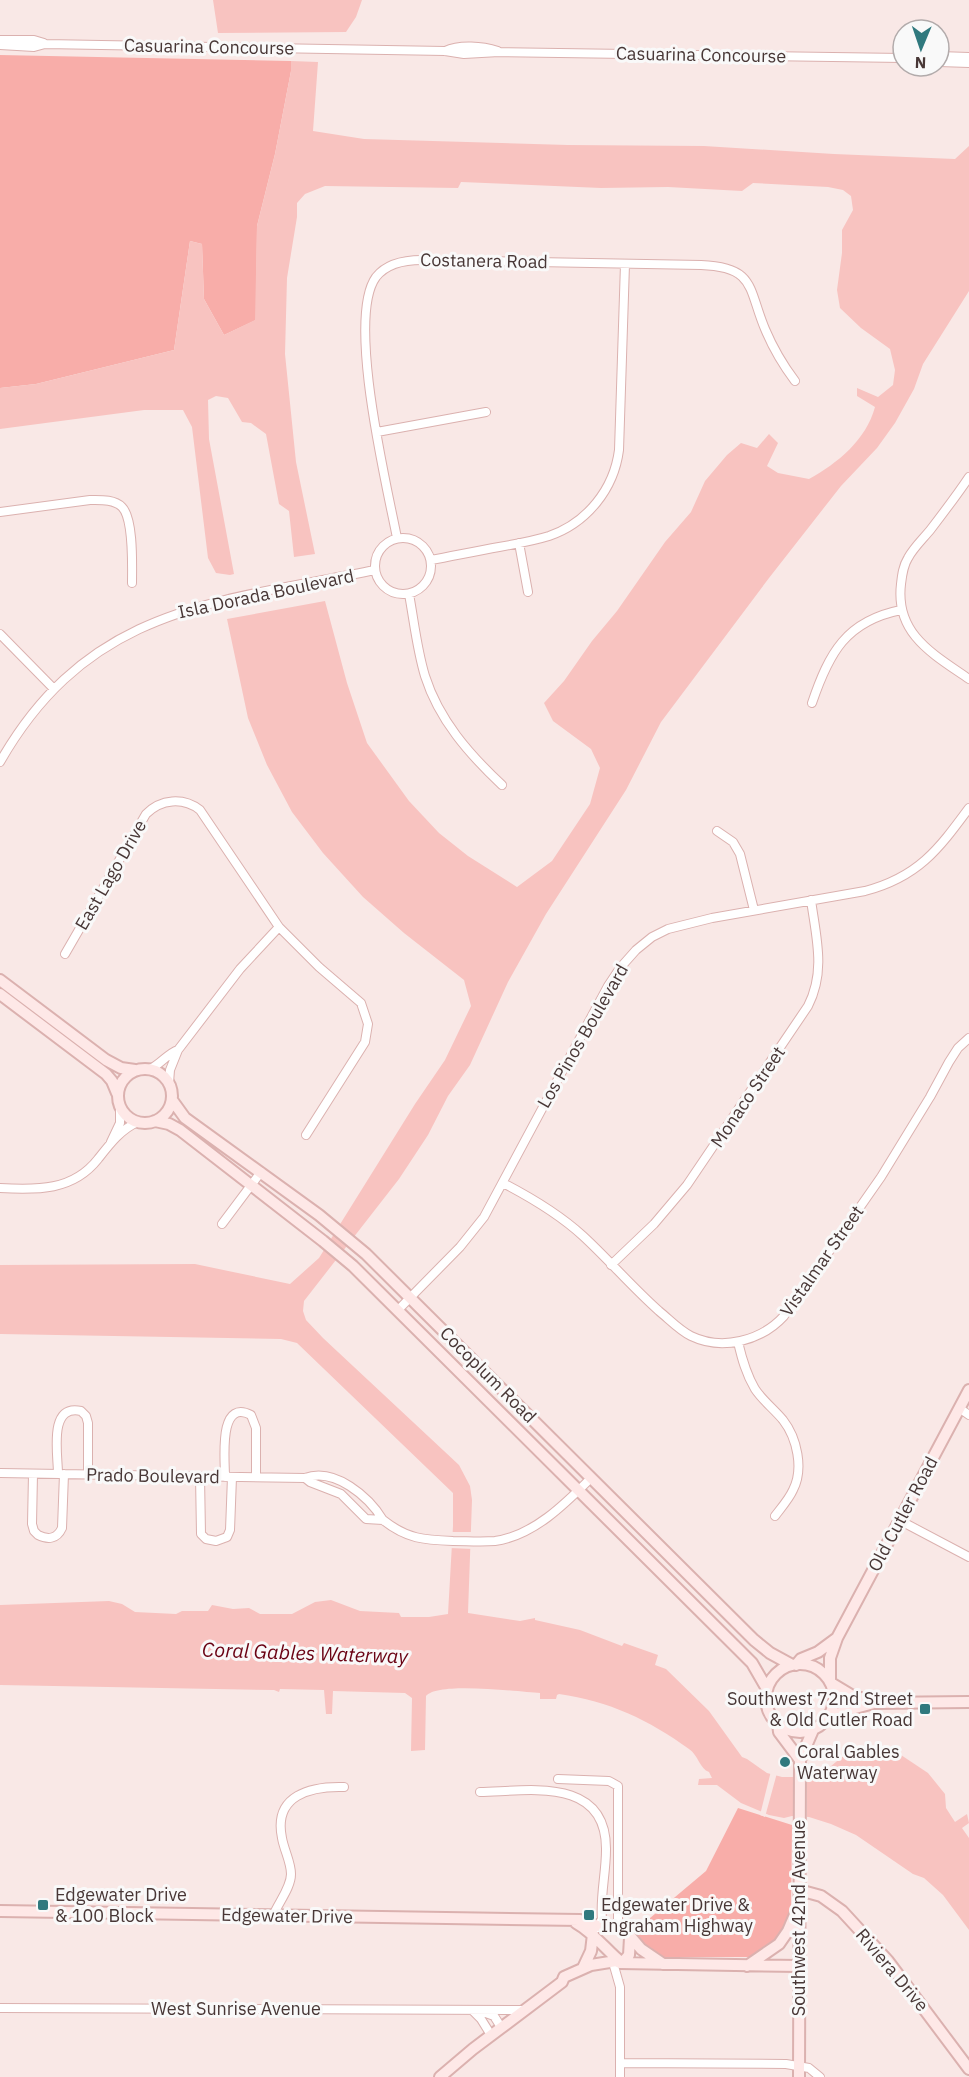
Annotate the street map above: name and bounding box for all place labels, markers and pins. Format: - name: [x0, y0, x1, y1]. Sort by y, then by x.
- place label: Southwest 72nd Street & Old Cutler Road: [727, 1687, 913, 1731]
- marker: Southwest 72nd Street & Old Cutler Road: [918, 1702, 932, 1716]
- place label: Coral Gables Waterway: [797, 1740, 900, 1784]
- marker: Coral Gables Waterway: [778, 1755, 792, 1769]
- place label: Edgewater Drive & 100 Block: [55, 1883, 187, 1927]
- place label: Edgewater Drive & Ingraham Highway: [601, 1893, 753, 1937]
- marker: Edgewater Drive & 100 Block: [36, 1898, 50, 1912]
- marker: Edgewater Drive & Ingraham Highway: [582, 1908, 596, 1922]

